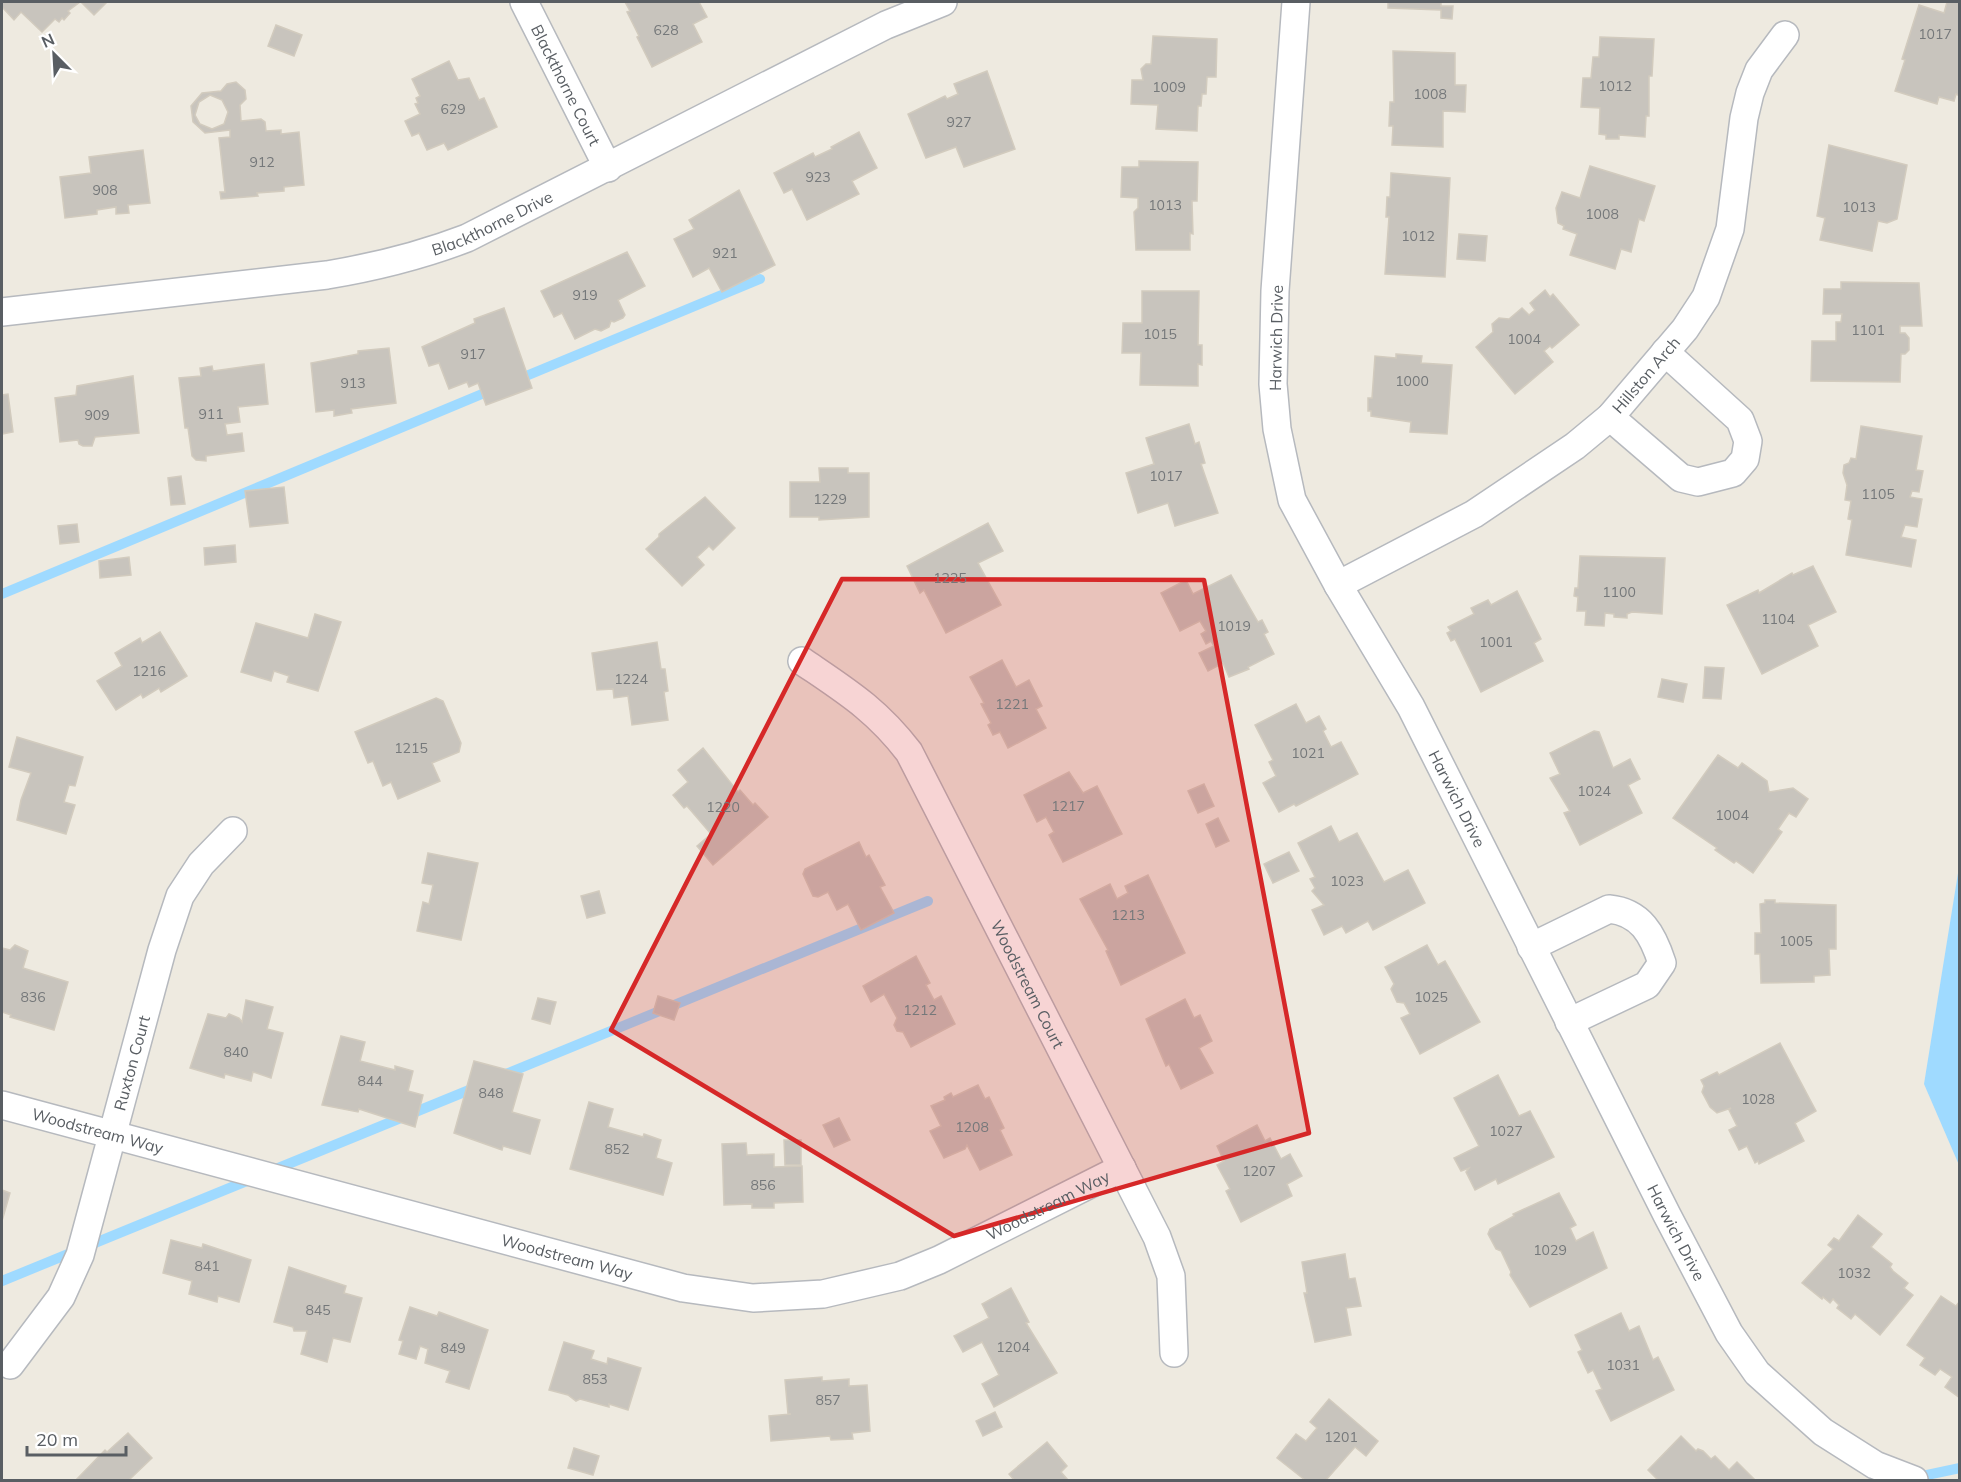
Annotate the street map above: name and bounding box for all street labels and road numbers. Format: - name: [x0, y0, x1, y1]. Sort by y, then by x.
- street label: Blackthorne Court: [527, 21, 605, 149]
- street label: Blackthorne Drive: [429, 186, 556, 260]
- street label: Harwich Drive: [1265, 285, 1287, 391]
- street label: Hillston Arch: [1608, 332, 1684, 417]
- street label: Harwich Drive: [1424, 747, 1490, 851]
- street label: Woodstream Court: [987, 917, 1069, 1052]
- street label: Ruxton Court: [109, 1013, 154, 1113]
- street label: Woodstream Way: [30, 1103, 166, 1158]
- street label: Woodstream Way: [983, 1166, 1113, 1245]
- street label: Harwich Drive: [1643, 1181, 1710, 1284]
- street label: Woodstream Way: [499, 1230, 635, 1284]

